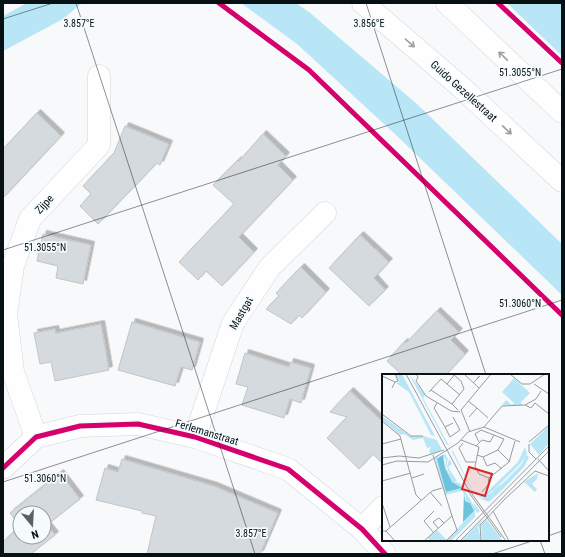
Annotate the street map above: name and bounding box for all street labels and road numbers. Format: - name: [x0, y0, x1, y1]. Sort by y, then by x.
- street label: Guido Gezellestraat: [428, 58, 500, 125]
- street label: Zijpe: [32, 192, 56, 217]
- street label: Mastgat: [227, 294, 256, 332]
- street label: Ferlemanstraat: [174, 417, 240, 448]

